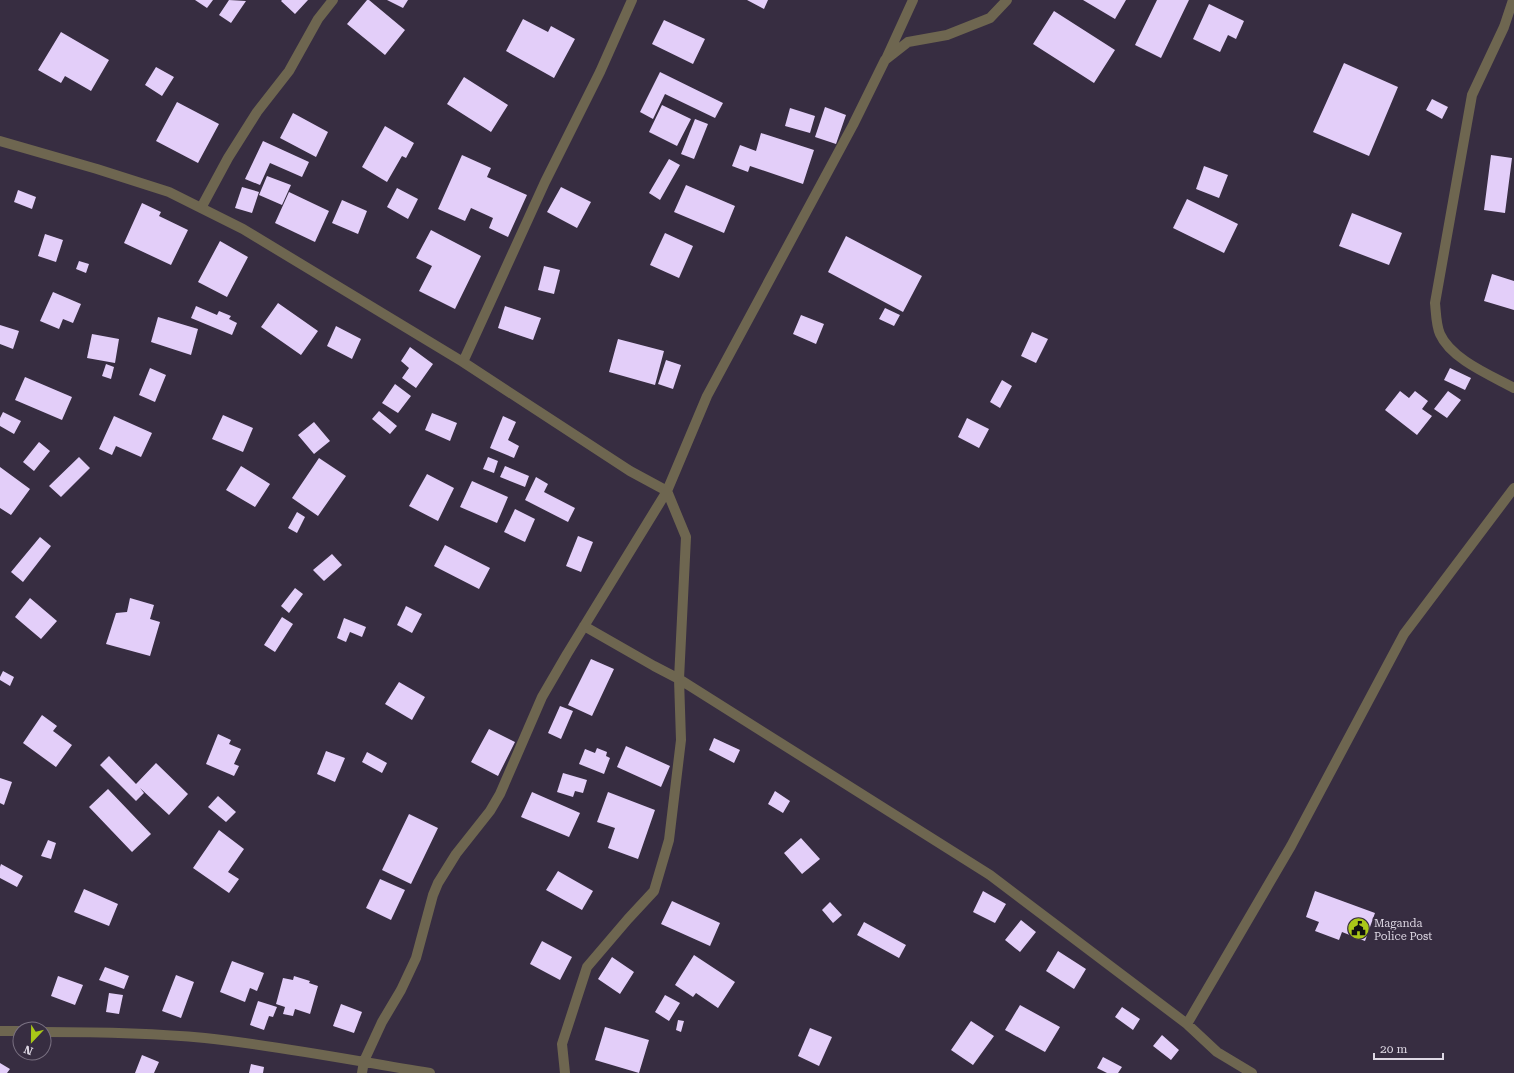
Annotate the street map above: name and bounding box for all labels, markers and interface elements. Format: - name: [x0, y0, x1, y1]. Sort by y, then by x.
- public building icon: Maganda Police Post: [1345, 916, 1371, 942]
- place label: Maganda Police Post: [1374, 917, 1432, 943]
- north arrow: [12, 1021, 52, 1061]
- scale bar: [1374, 1035, 1443, 1061]
- text: N: [22, 1042, 35, 1057]
- text: 20 m: [1380, 1042, 1407, 1056]

